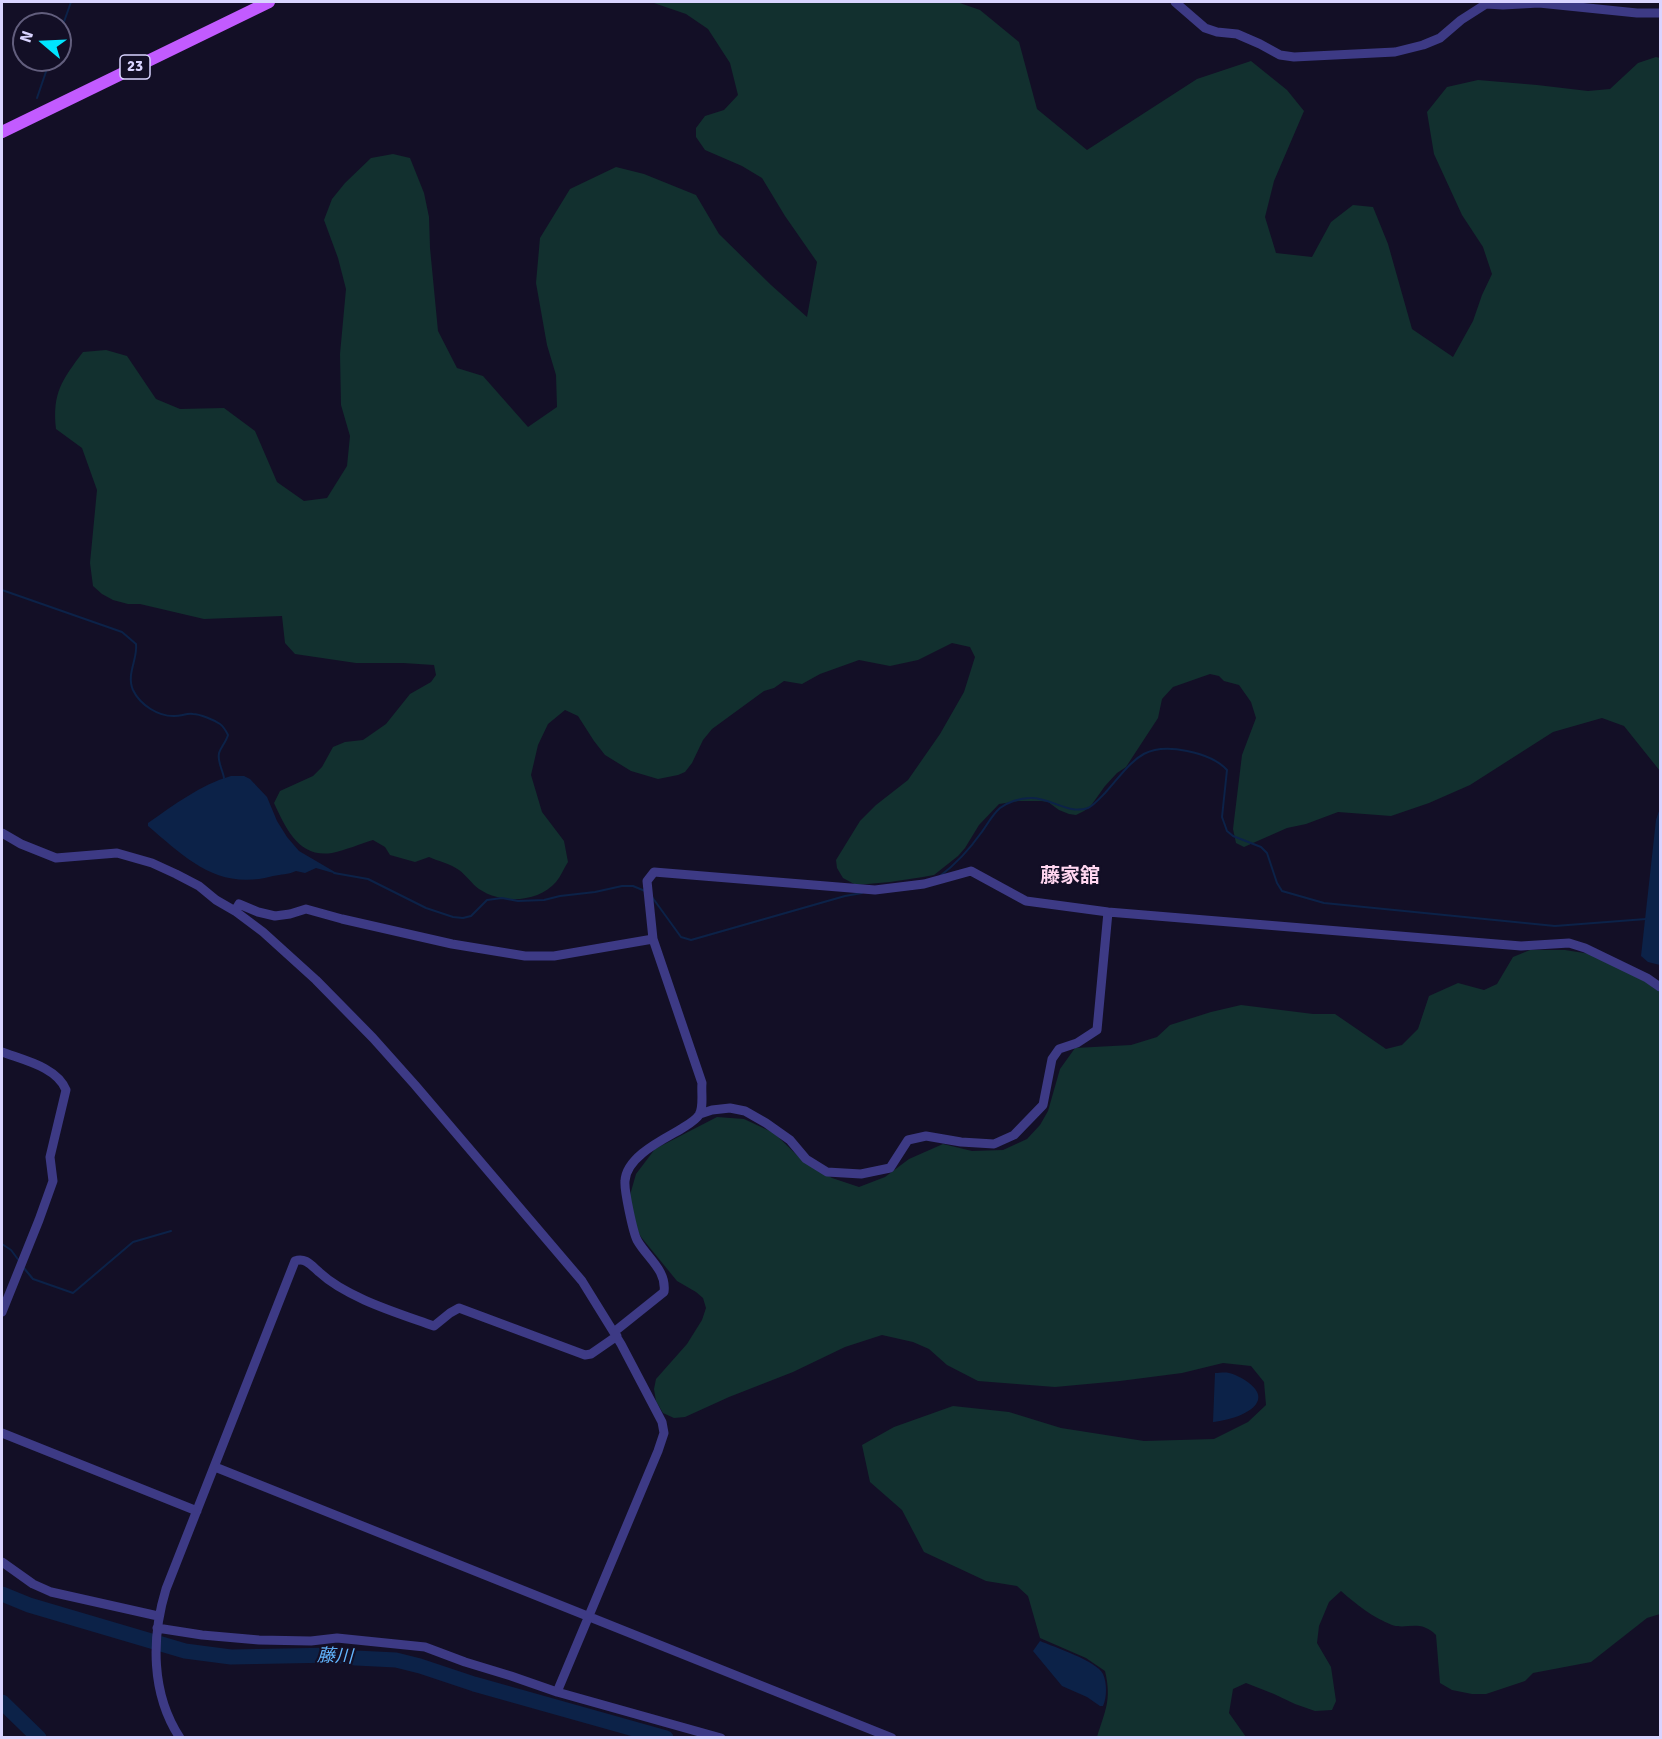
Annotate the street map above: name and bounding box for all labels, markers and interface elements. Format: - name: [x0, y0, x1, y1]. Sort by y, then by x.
- north arrow: [12, 12, 72, 72]
- text: N: [16, 28, 38, 45]
- road number: 23: [120, 55, 150, 79]
- district label: 藤家舘: [1040, 865, 1100, 889]
- water label: 藤川: [317, 1646, 353, 1668]

